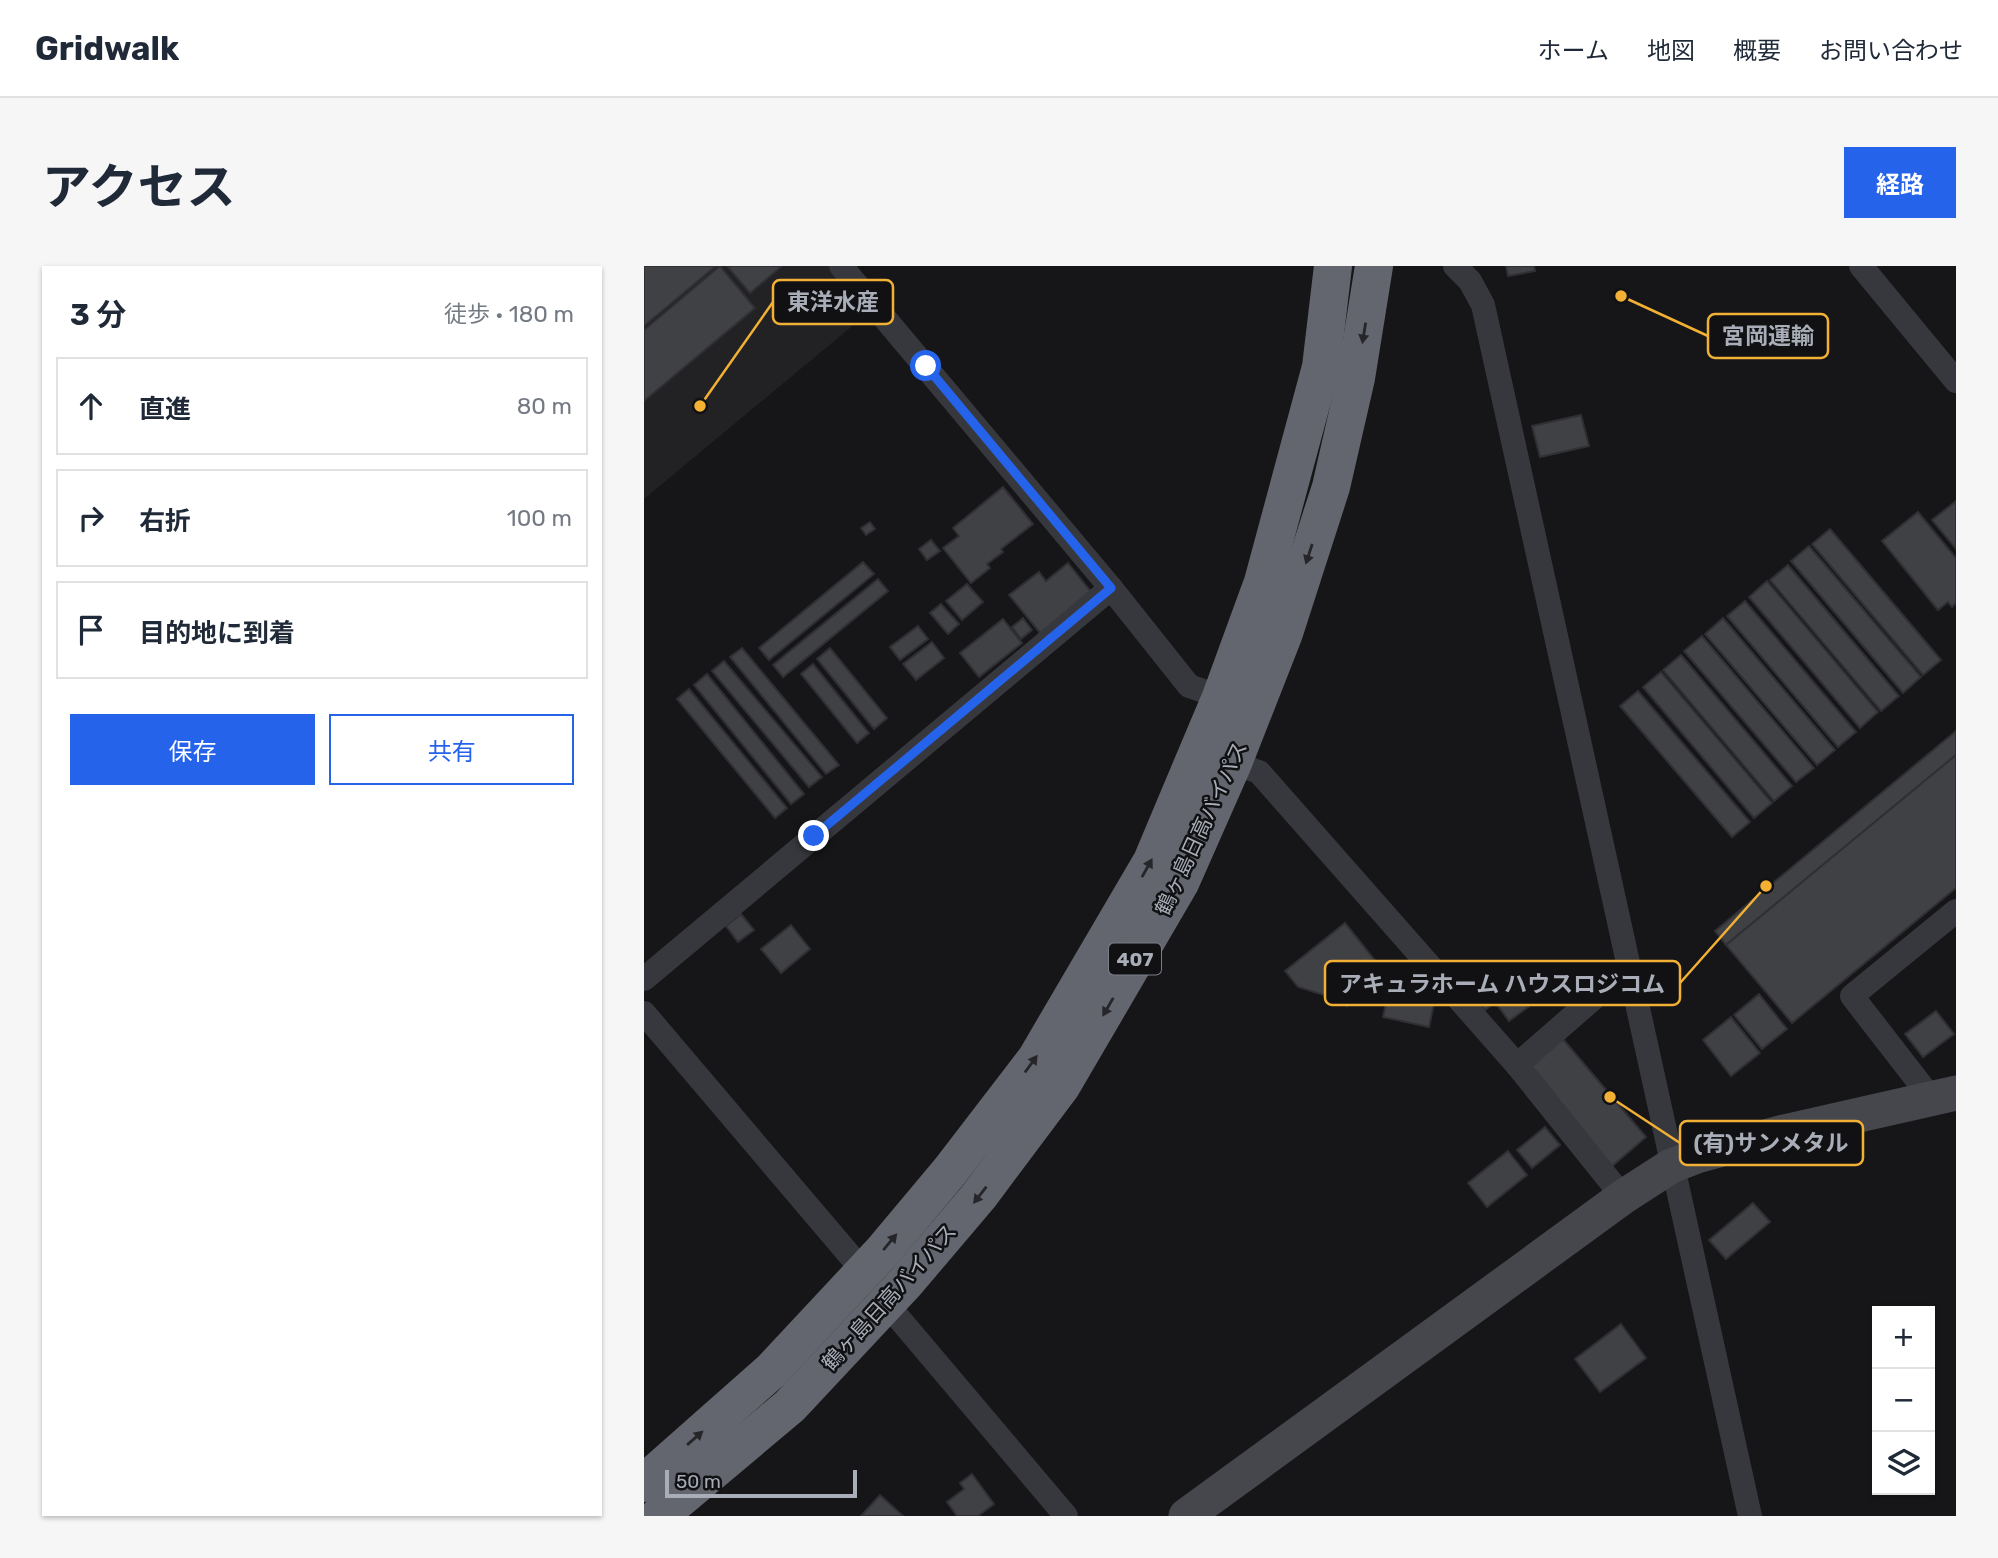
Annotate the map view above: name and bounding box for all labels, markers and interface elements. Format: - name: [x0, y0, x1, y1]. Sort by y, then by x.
- text: Gridwalk: [35, 29, 179, 68]
- text: ホーム: [1538, 37, 1609, 65]
- text: 地図: [1647, 37, 1695, 65]
- text: 概要: [1733, 37, 1781, 65]
- text: お問い合わせ: [1819, 37, 1963, 65]
- button: 経路: [1844, 147, 1956, 218]
- text: アクセス: [42, 158, 236, 216]
- callout: 東洋水産: [773, 280, 893, 324]
- text: 東洋水産: [787, 288, 879, 316]
- text: 3 分: [70, 297, 126, 333]
- text: 徒歩 · 180 m: [444, 300, 574, 328]
- callout: 宮岡運輸: [1708, 314, 1828, 358]
- one-way arrow: [1358, 322, 1369, 344]
- text: 宮岡運輸: [1722, 322, 1814, 350]
- route start: [910, 350, 941, 381]
- icon: ahead: [72, 387, 110, 425]
- text: 80 m: [517, 392, 572, 420]
- text: 直進: [139, 394, 191, 425]
- icon: right: [72, 499, 110, 537]
- text: 100 m: [507, 504, 572, 532]
- text: 右折: [139, 506, 191, 537]
- one-way arrow: [1304, 544, 1314, 565]
- icon: arrive: [72, 611, 110, 649]
- text: 目的地に到着: [139, 618, 295, 649]
- button: 保存: [70, 714, 315, 785]
- button: 共有: [329, 714, 574, 785]
- street label: 鶴ヶ島日高バイパス: [1150, 737, 1252, 919]
- route end: [798, 820, 829, 851]
- one-way arrow: [1141, 858, 1153, 878]
- road number: 407: [1109, 944, 1161, 974]
- callout: アキュラホーム ハウスロジコム: [1325, 961, 1680, 1005]
- text: アキュラホーム ハウスロジコム: [1339, 970, 1665, 998]
- one-way arrow: [1101, 997, 1114, 1016]
- one-way arrow: [1024, 1055, 1038, 1073]
- callout: (有)サンメタル: [1680, 1121, 1863, 1165]
- text: (有)サンメタル: [1694, 1129, 1848, 1157]
- one-way arrow: [973, 1186, 988, 1203]
- street label: 鶴ヶ島日高バイパス: [817, 1219, 961, 1375]
- one-way arrow: [883, 1234, 898, 1252]
- map controls: [1872, 1306, 1935, 1495]
- button: +: [1872, 1306, 1935, 1369]
- button: −: [1872, 1369, 1935, 1432]
- one-way arrow: [686, 1430, 704, 1446]
- button: layers: [1872, 1432, 1935, 1495]
- scale bar: [665, 1467, 858, 1499]
- text: 50 m: [676, 1470, 721, 1493]

